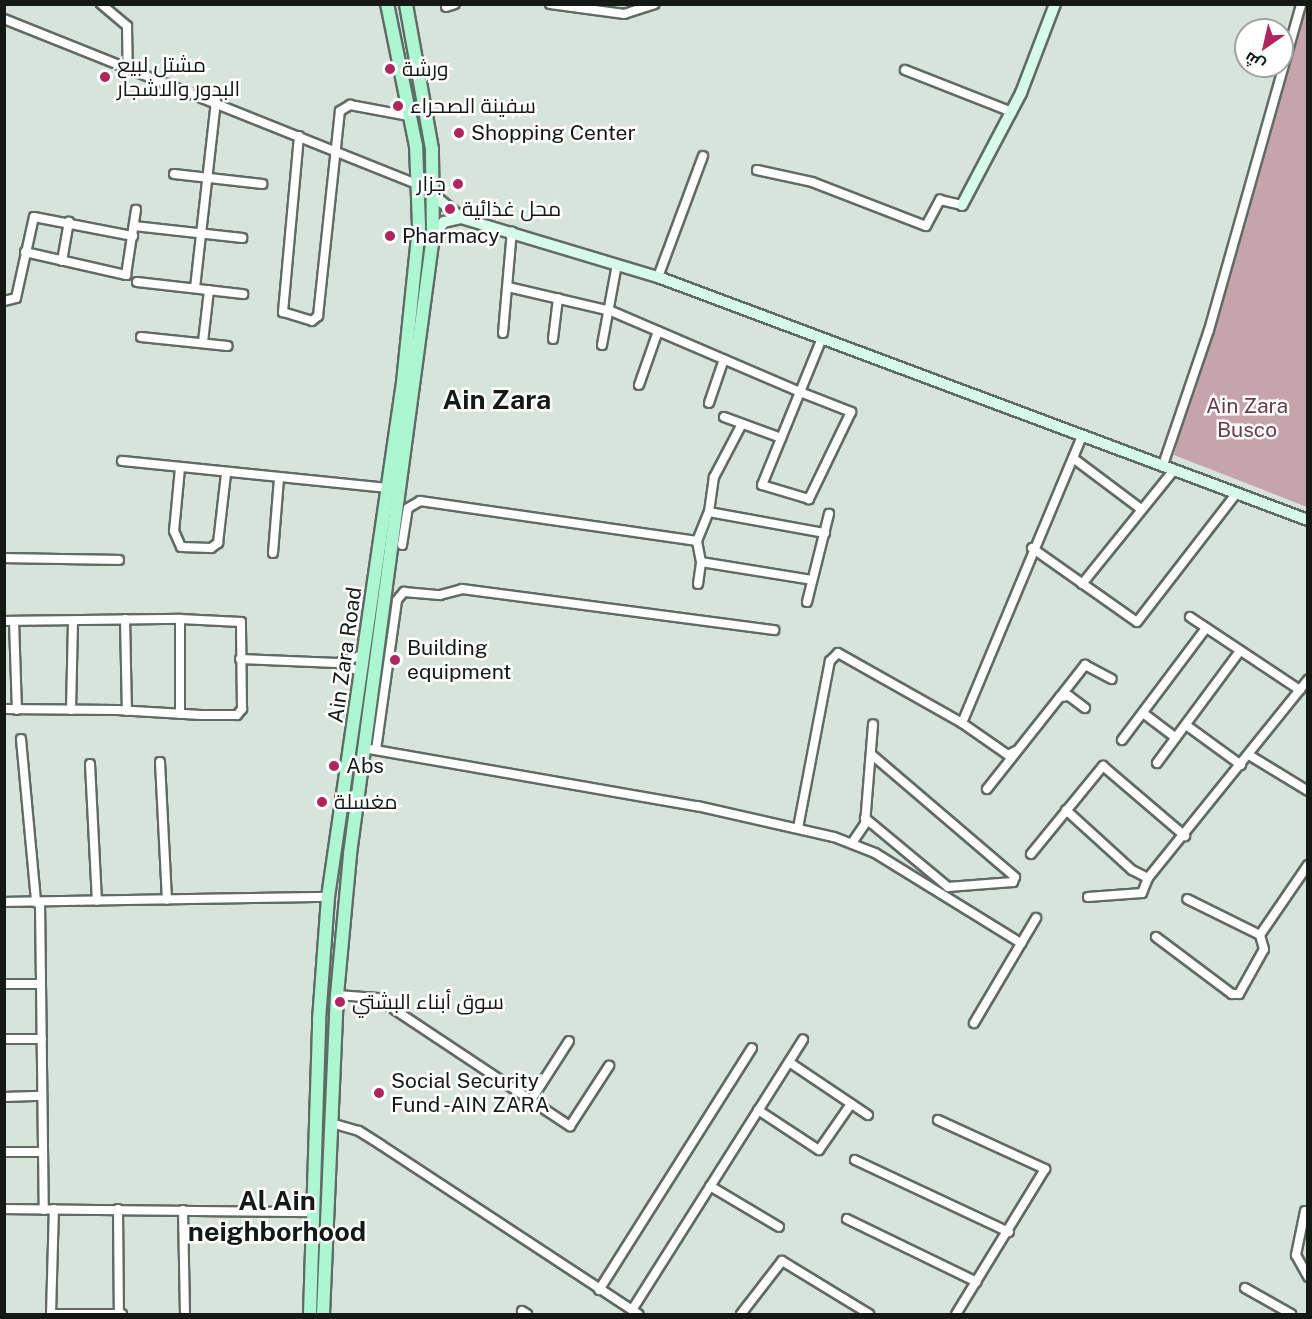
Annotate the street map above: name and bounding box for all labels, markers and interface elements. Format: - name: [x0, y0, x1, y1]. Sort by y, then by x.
- north arrow: [1234, 18, 1294, 78]
- text: ش: [1241, 48, 1269, 75]
- place label: مشتل لبيع البدور والاشجار: [117, 52, 240, 102]
- place label: ورشة: [402, 56, 448, 82]
- marker: ورشة: [383, 62, 397, 76]
- marker: مشتل لبيع البدور والاشجار: [98, 70, 112, 84]
- place label: سفينة الصحراء: [410, 93, 536, 119]
- marker: سفينة الصحراء: [391, 99, 405, 113]
- place label: Shopping Center: [471, 120, 636, 146]
- marker: Shopping Center: [452, 126, 466, 140]
- place label: جزار: [417, 171, 446, 197]
- marker: جزار: [451, 177, 465, 191]
- place label: محل غذائية: [462, 196, 561, 222]
- marker: محل غذائية: [443, 202, 457, 216]
- place label: Pharmacy: [402, 223, 500, 249]
- marker: Pharmacy: [383, 229, 397, 243]
- district label: Ain Zara: [443, 384, 551, 416]
- park label: Ain Zara Busco: [1206, 393, 1288, 443]
- street label: Ain Zara Road: [323, 585, 367, 725]
- place label: Building equipment: [407, 635, 511, 685]
- marker: Building equipment: [388, 653, 402, 667]
- place label: Abs: [346, 753, 384, 779]
- marker: Abs: [327, 759, 341, 773]
- place label: مغسلة: [334, 789, 397, 815]
- marker: مغسلة: [315, 795, 329, 809]
- place label: سوق أبناء البشتي: [352, 989, 504, 1015]
- marker: سوق أبناء البشتي: [333, 995, 347, 1009]
- place label: Social Security Fund -AIN ZARA: [391, 1068, 552, 1118]
- marker: Social Security Fund -AIN ZARA: [372, 1086, 386, 1100]
- district label: Al Ain neighborhood: [188, 1184, 366, 1247]

